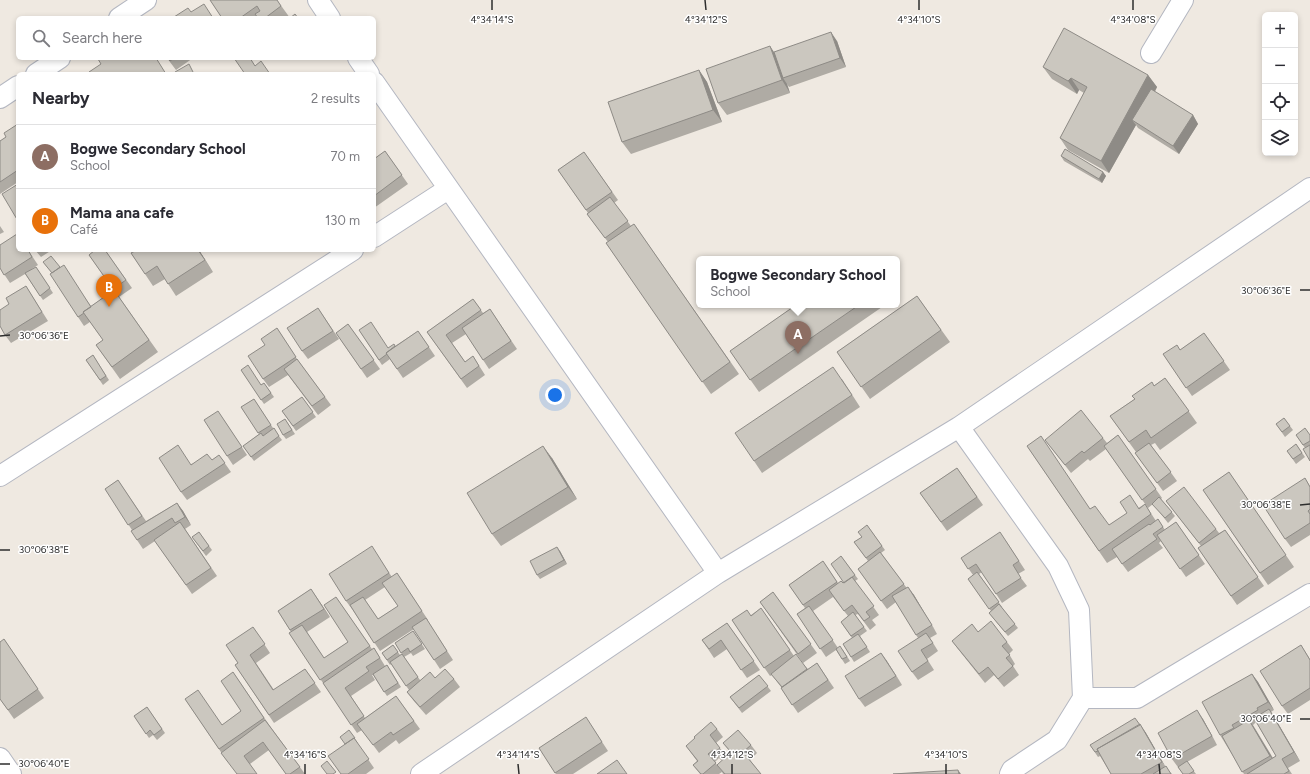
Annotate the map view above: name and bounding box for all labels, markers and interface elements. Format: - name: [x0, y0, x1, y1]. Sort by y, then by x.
- map controls: [1262, 12, 1298, 156]
- button: +: [1262, 12, 1298, 48]
- text: 4°34'14"S: [470, 13, 514, 26]
- text: 4°34'12"S: [685, 13, 727, 26]
- text: 4°34'10"S: [897, 13, 941, 26]
- text: 4°34'08"S: [1110, 13, 1156, 26]
- search box: [16, 16, 376, 60]
- icon: search: [30, 27, 52, 49]
- text: Search here: [62, 29, 142, 47]
- button: −: [1262, 48, 1298, 84]
- button: locate: [1262, 84, 1298, 120]
- text: Nearby: [32, 88, 90, 108]
- text: 2 results: [311, 91, 360, 106]
- button: layers: [1262, 120, 1298, 156]
- text: Bogwe Secondary School: [70, 140, 246, 158]
- text: A: [40, 149, 50, 164]
- text: 70 m: [330, 149, 360, 164]
- text: School: [70, 158, 110, 173]
- text: Mama ana cafe: [70, 204, 174, 222]
- text: B: [41, 213, 49, 228]
- text: 130 m: [325, 213, 360, 228]
- text: Café: [70, 222, 98, 237]
- popup: [696, 256, 900, 308]
- text: Bogwe Secondary School: [710, 266, 886, 284]
- pin: B: [96, 274, 122, 307]
- text: School: [710, 284, 750, 299]
- text: 30°06'36"E: [1241, 284, 1291, 297]
- pin: A: [785, 321, 811, 354]
- text: 30°06'36"E: [19, 329, 69, 342]
- your location: [545, 385, 565, 405]
- text: 30°06'38"E: [1241, 498, 1291, 511]
- text: 30°06'38"E: [19, 543, 69, 556]
- text: 30°06'40"E: [1240, 712, 1292, 725]
- text: 4°34'16"S: [284, 748, 326, 761]
- text: 4°34'14"S: [496, 748, 540, 761]
- text: 4°34'12"S: [711, 748, 753, 761]
- text: 4°34'10"S: [924, 748, 968, 761]
- text: 4°34'08"S: [1136, 748, 1182, 761]
- text: 30°06'40"E: [18, 757, 70, 770]

